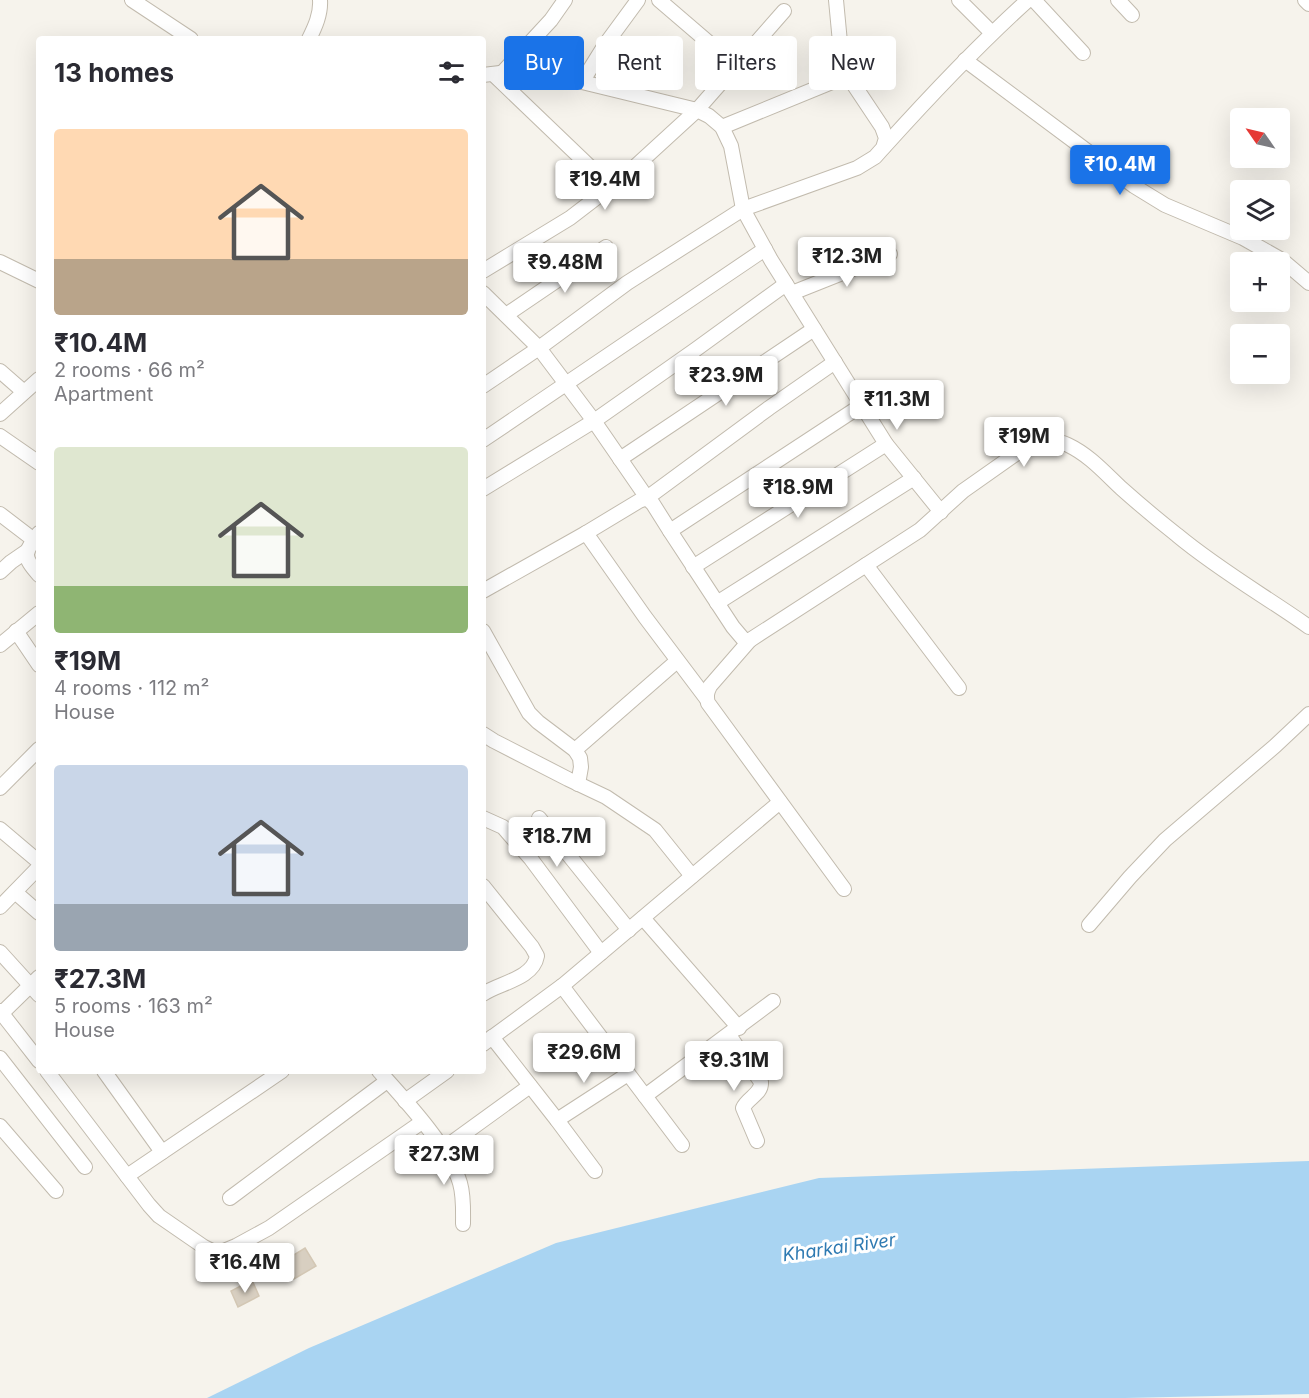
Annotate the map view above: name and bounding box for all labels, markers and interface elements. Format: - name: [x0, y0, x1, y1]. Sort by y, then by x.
- chip: Buy: [504, 36, 584, 90]
- chip: Rent: [596, 36, 683, 90]
- chip: Filters: [695, 36, 797, 90]
- chip: New: [809, 36, 896, 90]
- icon: filters: [435, 56, 468, 89]
- text: 13 homes: [54, 57, 174, 88]
- north arrow: [1230, 108, 1290, 168]
- map controls: [1230, 108, 1290, 384]
- pin: ₹10.4M: [1071, 145, 1169, 196]
- text: ₹10.4M: [1084, 152, 1156, 176]
- pin: ₹19.4M: [556, 160, 654, 211]
- text: ₹19.4M: [569, 167, 641, 191]
- icon: home: [207, 168, 315, 276]
- button: layers: [1230, 180, 1290, 240]
- pin: ₹12.3M: [798, 237, 896, 288]
- pin: ₹9.48M: [516, 243, 614, 294]
- text: ₹12.3M: [812, 244, 882, 268]
- text: ₹9.48M: [527, 250, 603, 274]
- button: +: [1230, 252, 1290, 312]
- button: −: [1230, 324, 1290, 384]
- text: ₹10.4M: [54, 327, 147, 358]
- pin: ₹23.9M: [677, 356, 775, 407]
- text: 2 rooms · 66 m²: [54, 358, 205, 382]
- text: ₹23.9M: [689, 363, 763, 387]
- pin: ₹11.3M: [848, 380, 946, 431]
- text: Apartment: [54, 382, 153, 406]
- text: ₹11.3M: [864, 387, 930, 411]
- pin: ₹19M: [988, 417, 1060, 468]
- text: ₹19M: [998, 424, 1050, 448]
- pin: ₹18.9M: [749, 468, 847, 519]
- text: ₹18.9M: [763, 475, 833, 499]
- icon: home: [207, 486, 315, 594]
- text: ₹19M: [54, 645, 121, 676]
- text: 4 rooms · 112 m²: [54, 676, 209, 700]
- text: House: [54, 700, 115, 724]
- icon: home: [207, 804, 315, 912]
- pin: ₹18.7M: [508, 817, 606, 868]
- text: ₹18.7M: [522, 824, 592, 848]
- text: ₹27.3M: [54, 963, 146, 994]
- text: 5 rooms · 163 m²: [54, 994, 213, 1018]
- text: House: [54, 1018, 115, 1042]
- pin: ₹29.6M: [535, 1033, 633, 1084]
- text: ₹29.6M: [547, 1040, 621, 1064]
- pin: ₹9.31M: [685, 1041, 783, 1092]
- text: ₹9.31M: [699, 1048, 769, 1072]
- pin: ₹27.3M: [395, 1135, 493, 1186]
- text: ₹27.3M: [409, 1142, 479, 1166]
- water label: Kharkai River: [781, 1229, 898, 1265]
- pin: ₹16.4M: [196, 1243, 294, 1294]
- text: ₹16.4M: [209, 1250, 281, 1274]

